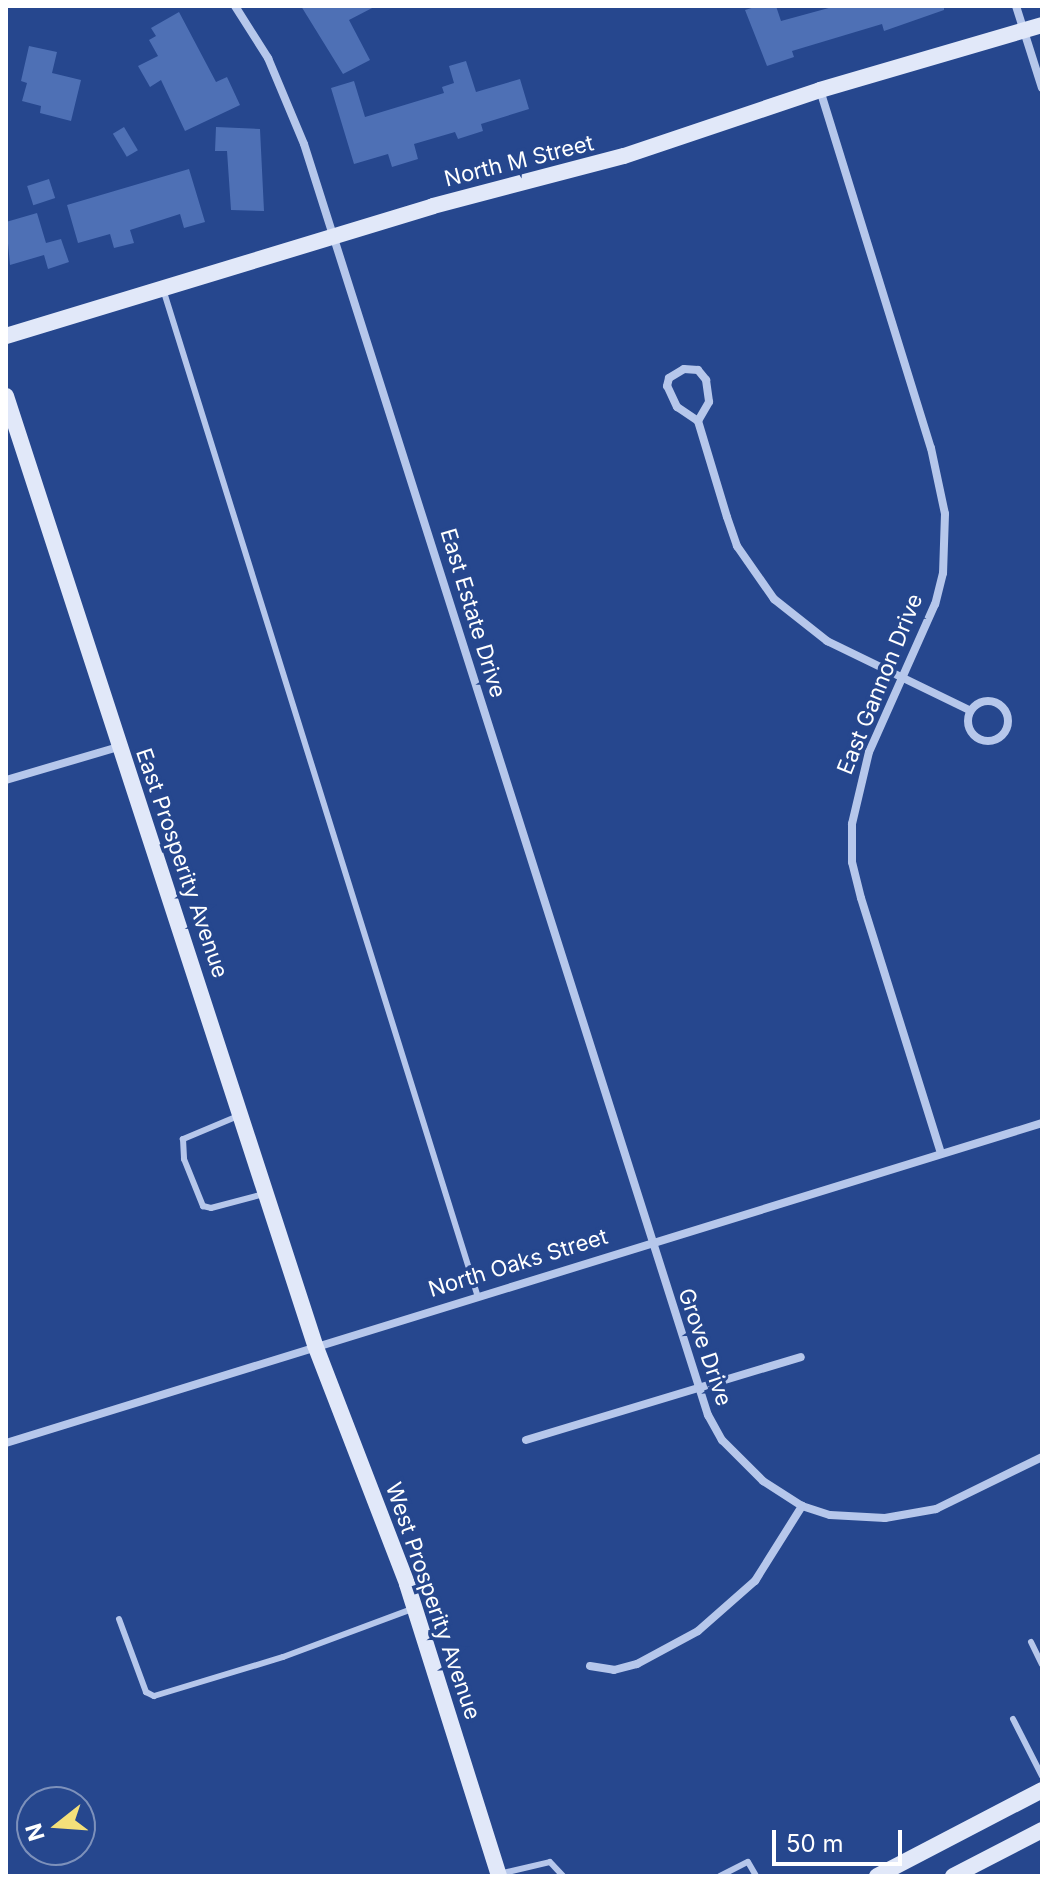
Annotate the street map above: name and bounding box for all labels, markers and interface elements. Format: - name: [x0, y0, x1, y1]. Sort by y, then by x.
- street label: North M Street: [442, 130, 596, 192]
- street label: East Estate Drive: [435, 525, 511, 701]
- street label: East Gannon Drive: [832, 590, 928, 778]
- street label: East Prosperity Avenue: [130, 745, 234, 981]
- street label: North Oaks Street: [425, 1223, 611, 1303]
- street label: Grove Drive: [673, 1285, 737, 1409]
- street label: West Prosperity Avenue: [380, 1479, 486, 1723]
- north arrow: [16, 1786, 96, 1866]
- scale bar: [776, 1814, 906, 1864]
- text: N: [20, 1821, 50, 1844]
- text: 50 m: [786, 1829, 844, 1858]

